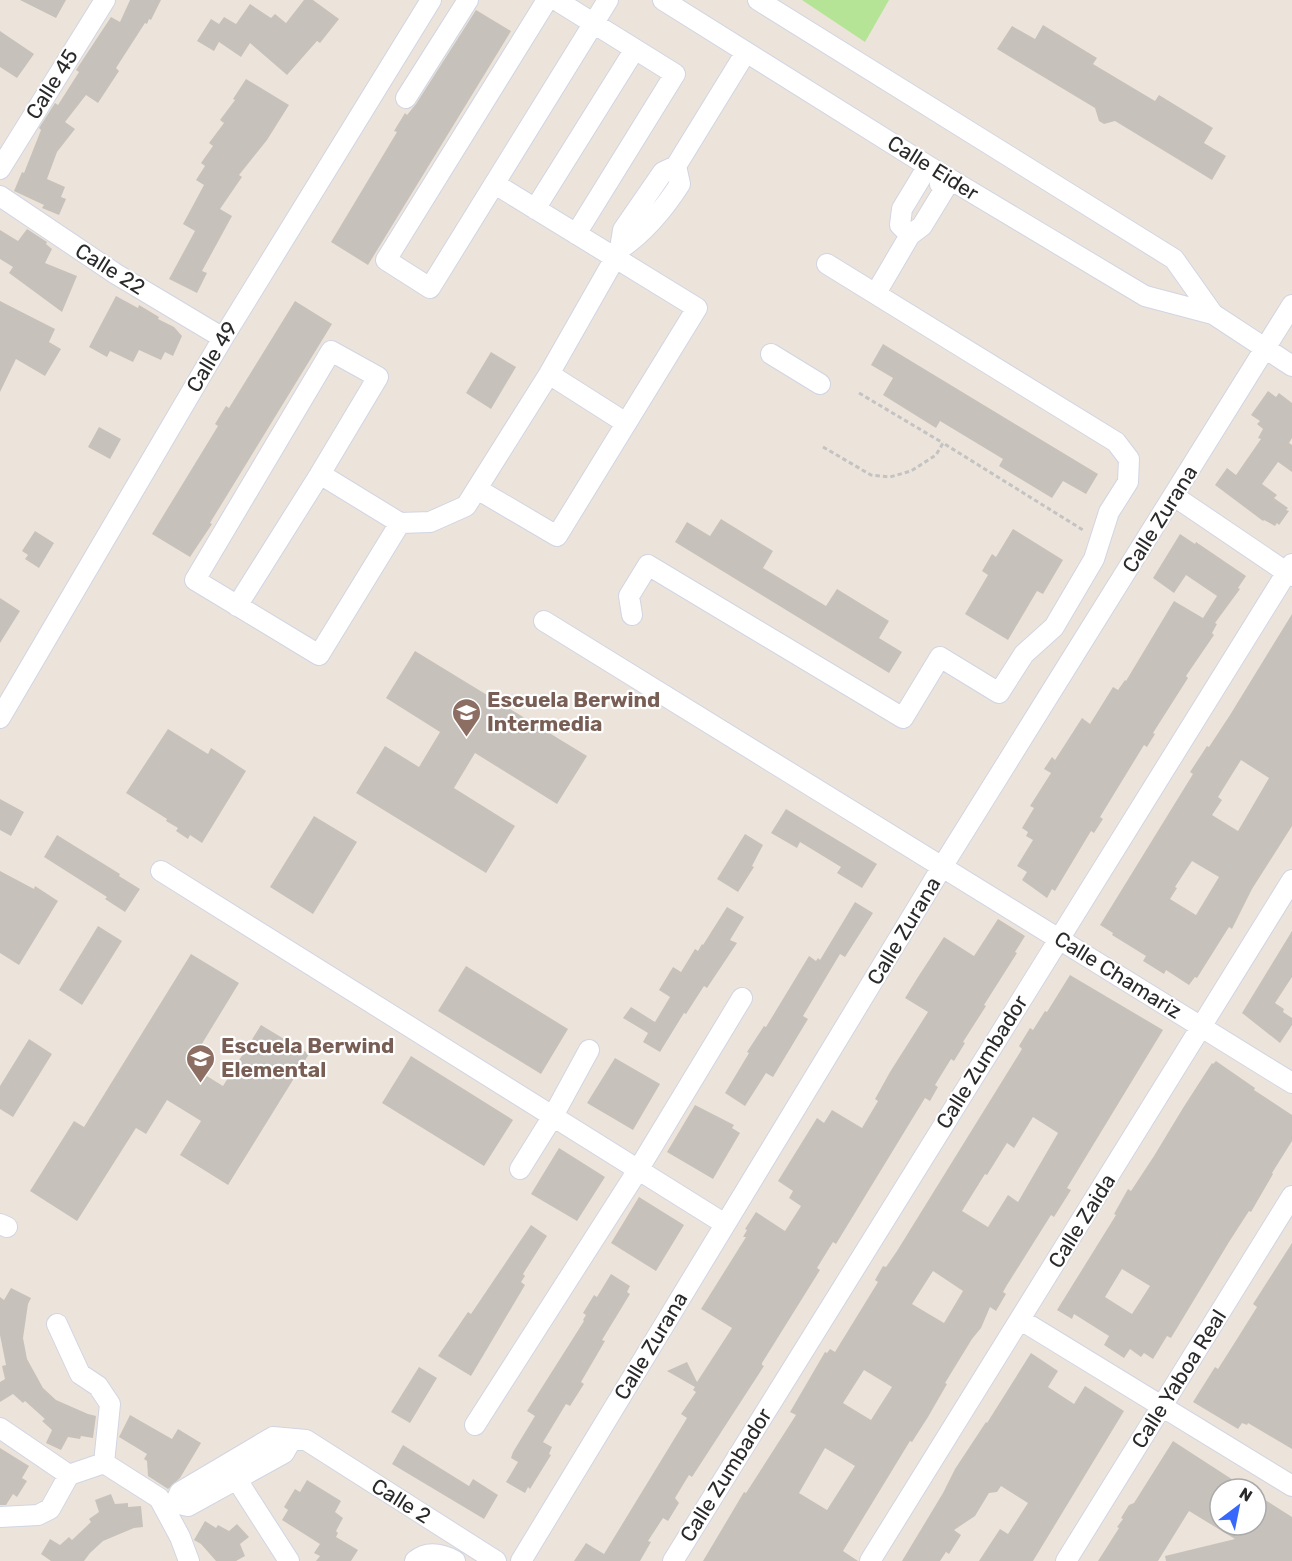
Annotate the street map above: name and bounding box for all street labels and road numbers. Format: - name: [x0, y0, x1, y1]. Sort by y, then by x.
- street label: Calle 45: [20, 44, 83, 124]
- street label: Calle Eider: [883, 130, 983, 205]
- street label: Calle 22: [71, 237, 150, 300]
- street label: Calle 49: [181, 317, 242, 397]
- street label: Calle Zurana: [1117, 461, 1202, 577]
- street label: Calle Zurana: [862, 872, 946, 989]
- street label: Calle Chamariz: [1050, 926, 1186, 1024]
- street label: Calle Zumbador: [930, 990, 1033, 1133]
- street label: Calle Zaida: [1043, 1169, 1120, 1272]
- street label: Calle Zurana: [609, 1287, 693, 1404]
- street label: Calle Yaboa Real: [1126, 1305, 1231, 1453]
- street label: Calle Zumbador: [674, 1403, 777, 1546]
- street label: Calle 2: [367, 1473, 435, 1528]

